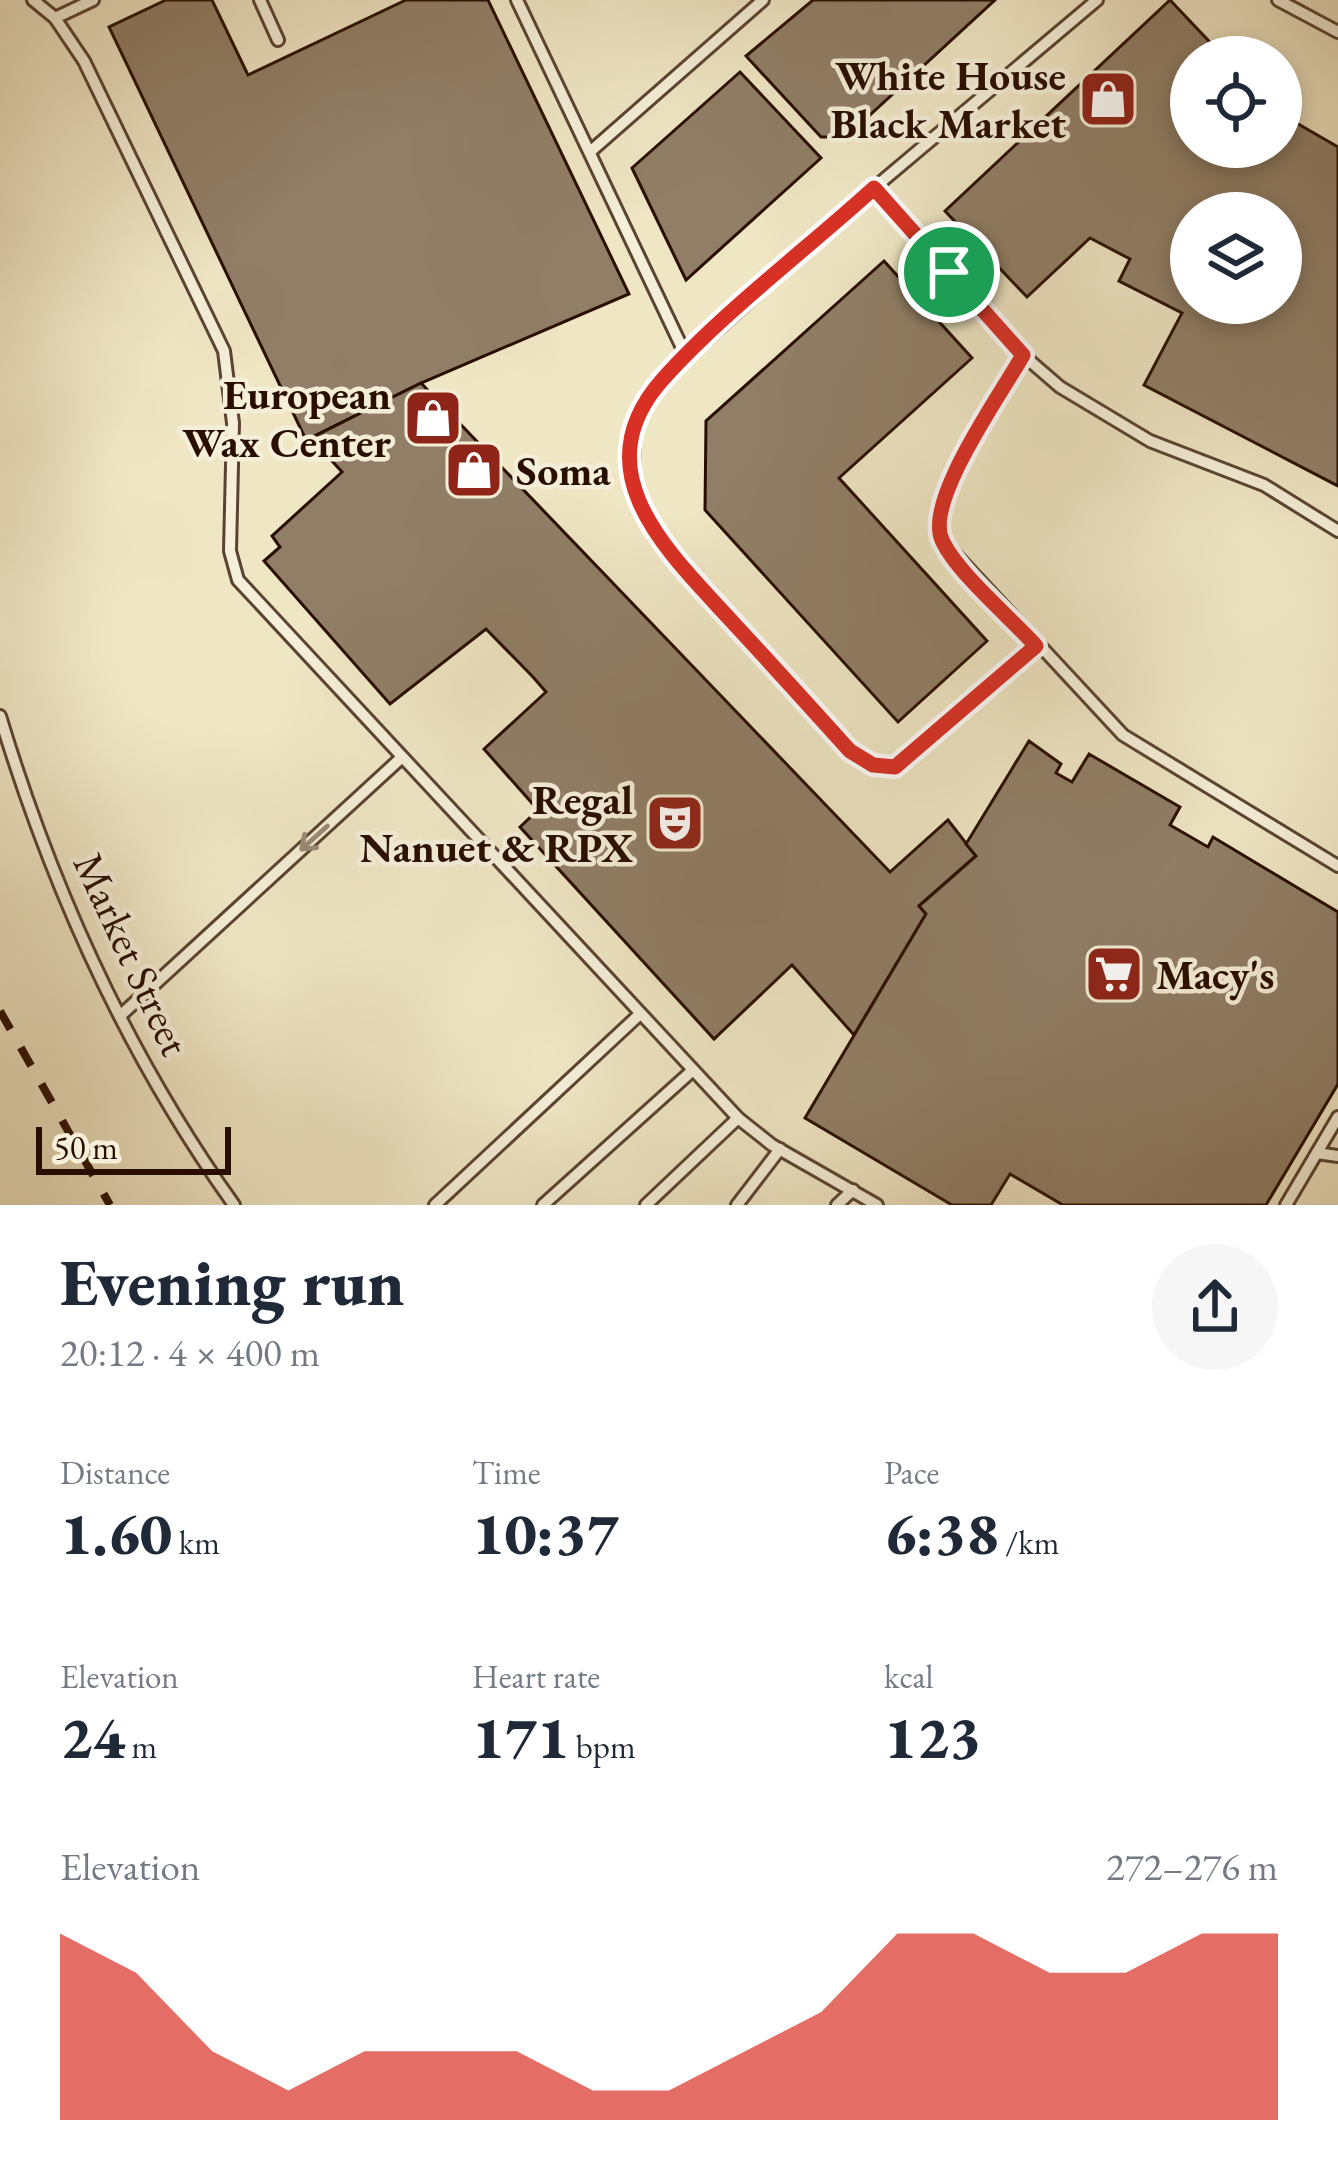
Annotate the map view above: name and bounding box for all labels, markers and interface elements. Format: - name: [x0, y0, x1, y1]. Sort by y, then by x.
- map controls: [1170, 36, 1302, 324]
- button: locate: [1170, 36, 1302, 168]
- place label: White House Black Market: [831, 48, 1066, 151]
- shop icon: White House Black Market: [1077, 68, 1139, 130]
- button: layers: [1170, 192, 1302, 324]
- pin: [898, 221, 1000, 323]
- icon: arrive: [916, 239, 982, 305]
- place label: European Wax Center: [182, 367, 392, 470]
- shop icon: European Wax Center: [402, 387, 464, 449]
- shop icon: Soma: [443, 439, 505, 501]
- place label: Soma: [516, 443, 611, 498]
- place label: Regal Nanuet & RPX: [359, 772, 633, 875]
- theatre icon: Regal Nanuet & RPX: [644, 792, 706, 854]
- one-way arrow: [300, 823, 330, 852]
- street label: Market Street: [61, 844, 203, 1064]
- supermarket icon: Macy's: [1083, 943, 1145, 1005]
- place label: Macy's: [1156, 947, 1274, 1002]
- scale bar: [36, 1121, 231, 1174]
- text: 50 m: [54, 1126, 118, 1169]
- text: Evening run: [60, 1239, 405, 1325]
- button: share: [1152, 1244, 1278, 1370]
- text: 20:12 · 4 × 400 m: [60, 1327, 320, 1378]
- text: Distance: [60, 1451, 170, 1494]
- text: Time: [472, 1451, 541, 1494]
- text: Pace: [884, 1451, 939, 1494]
- text: 1.60: [60, 1494, 172, 1572]
- text: 10:37: [472, 1494, 619, 1572]
- text: 6:38: [884, 1494, 999, 1572]
- text: km: [172, 1521, 220, 1564]
- text: /km: [999, 1521, 1059, 1564]
- text: Elevation: [60, 1655, 179, 1698]
- text: Heart rate: [472, 1655, 600, 1698]
- text: kcal: [884, 1655, 934, 1698]
- text: 24: [60, 1698, 125, 1776]
- text: 171: [472, 1698, 569, 1776]
- text: 123: [884, 1698, 981, 1776]
- text: m: [125, 1725, 157, 1768]
- text: bpm: [569, 1725, 636, 1768]
- text: Elevation: [60, 1841, 200, 1892]
- text: 272–276 m: [1106, 1841, 1278, 1892]

